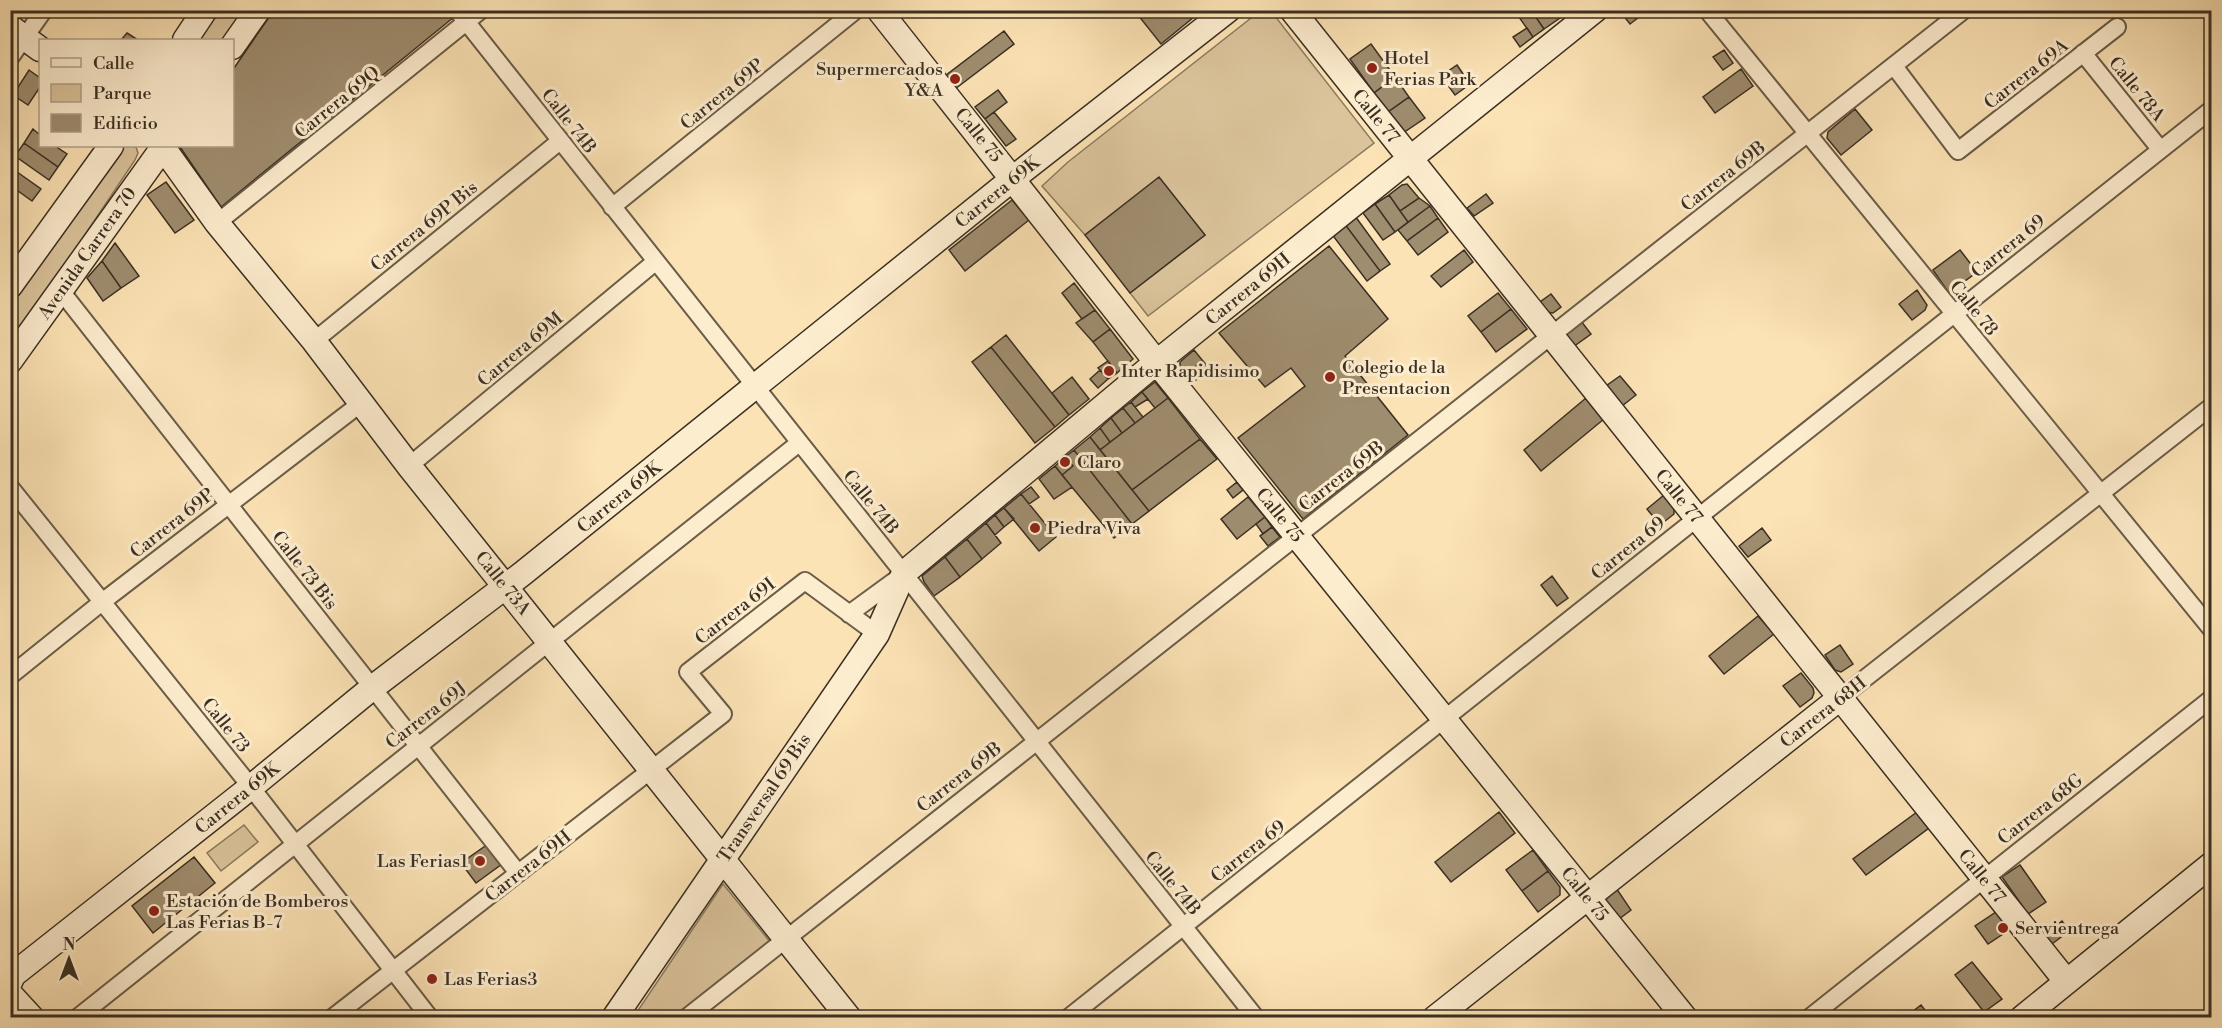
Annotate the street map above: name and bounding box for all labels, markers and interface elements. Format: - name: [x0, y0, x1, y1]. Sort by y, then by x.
- street label: Carrera 69A: [1979, 34, 2074, 115]
- legend: [39, 39, 234, 147]
- place label: Hotel Ferias Park: [1384, 47, 1478, 91]
- text: Calle: [93, 52, 134, 75]
- street label: Calle 78A: [2103, 52, 2170, 127]
- street label: Carrera 69P: [676, 54, 769, 135]
- place label: Supermercados Y&A: [816, 58, 944, 102]
- street label: Carrera 69Q: [290, 61, 384, 144]
- marker: Hotel Ferias Park: [1365, 61, 1379, 75]
- marker: Supermercados Y&A: [948, 72, 962, 86]
- text: Parque: [93, 82, 152, 105]
- street label: Calle 74B: [536, 84, 601, 158]
- street label: Calle 77: [1347, 85, 1404, 148]
- street label: Calle 75: [950, 103, 1008, 167]
- text: Edificio: [93, 112, 158, 135]
- street label: Carrera 69B: [1676, 136, 1770, 217]
- street label: Carrera 69K: [951, 150, 1046, 233]
- street label: Carrera 69P Bis: [366, 176, 483, 277]
- street label: Avenida Carrera 70: [33, 183, 142, 325]
- street label: Carrera 69: [1967, 209, 2050, 283]
- street label: Carrera 69H: [1201, 248, 1296, 331]
- street label: Calle 78: [1944, 276, 2003, 341]
- street label: Carrera 69M: [473, 307, 568, 392]
- place label: Colegio de la Presentacion: [1342, 356, 1451, 400]
- place label: Inter Rapidisimo: [1121, 360, 1260, 383]
- marker: Inter Rapidisimo: [1102, 364, 1116, 378]
- marker: Colegio de la Presentacion: [1323, 370, 1337, 384]
- street label: Carrera 69B: [1294, 436, 1388, 517]
- place label: Claro: [1077, 451, 1121, 474]
- street label: Carrera 69K: [573, 455, 668, 538]
- marker: Claro: [1058, 455, 1072, 469]
- street label: Calle 74B: [838, 465, 904, 539]
- street label: Calle 77: [1650, 465, 1707, 528]
- street label: Carrera 69P: [125, 483, 219, 564]
- street label: Calle 75: [1251, 483, 1309, 547]
- street label: Carrera 69: [1587, 511, 1670, 585]
- place label: Piedra Viva: [1047, 517, 1142, 540]
- marker: Piedra Viva: [1028, 521, 1042, 535]
- street label: Calle 73 Bis: [267, 526, 343, 615]
- street label: Calle 73A: [470, 546, 536, 621]
- street label: Carrera 69I: [691, 573, 780, 650]
- street label: Carrera 68H: [1776, 671, 1872, 753]
- street label: Carrera 69J: [381, 676, 472, 754]
- street label: Calle 73: [197, 693, 255, 757]
- street label: Transversal 69 Bis: [713, 729, 816, 867]
- street label: Carrera 69B: [912, 737, 1006, 818]
- street label: Carrera 69K: [191, 756, 286, 839]
- street label: Carrera 68G: [1993, 768, 2088, 850]
- street label: Carrera 69: [1206, 815, 1290, 888]
- street label: Carrera 69H: [481, 825, 576, 907]
- street label: Calle 77: [1953, 845, 2010, 908]
- street label: Calle 74B: [1140, 846, 1206, 920]
- place label: Las Ferias1: [377, 850, 468, 873]
- marker: Las Ferias1: [473, 854, 487, 868]
- street label: Calle 75: [1556, 862, 1614, 926]
- place label: Estación de Bomberos Las Ferias B-7: [166, 890, 348, 934]
- marker: Estación de Bomberos Las Ferias B-7: [147, 904, 161, 918]
- place label: Servientrega: [2015, 917, 2120, 940]
- marker: Servientrega: [1996, 921, 2010, 935]
- north arrow: [39, 929, 99, 989]
- text: N: [63, 935, 76, 955]
- place label: Las Ferias3: [444, 968, 537, 991]
- marker: Las Ferias3: [425, 972, 439, 986]

